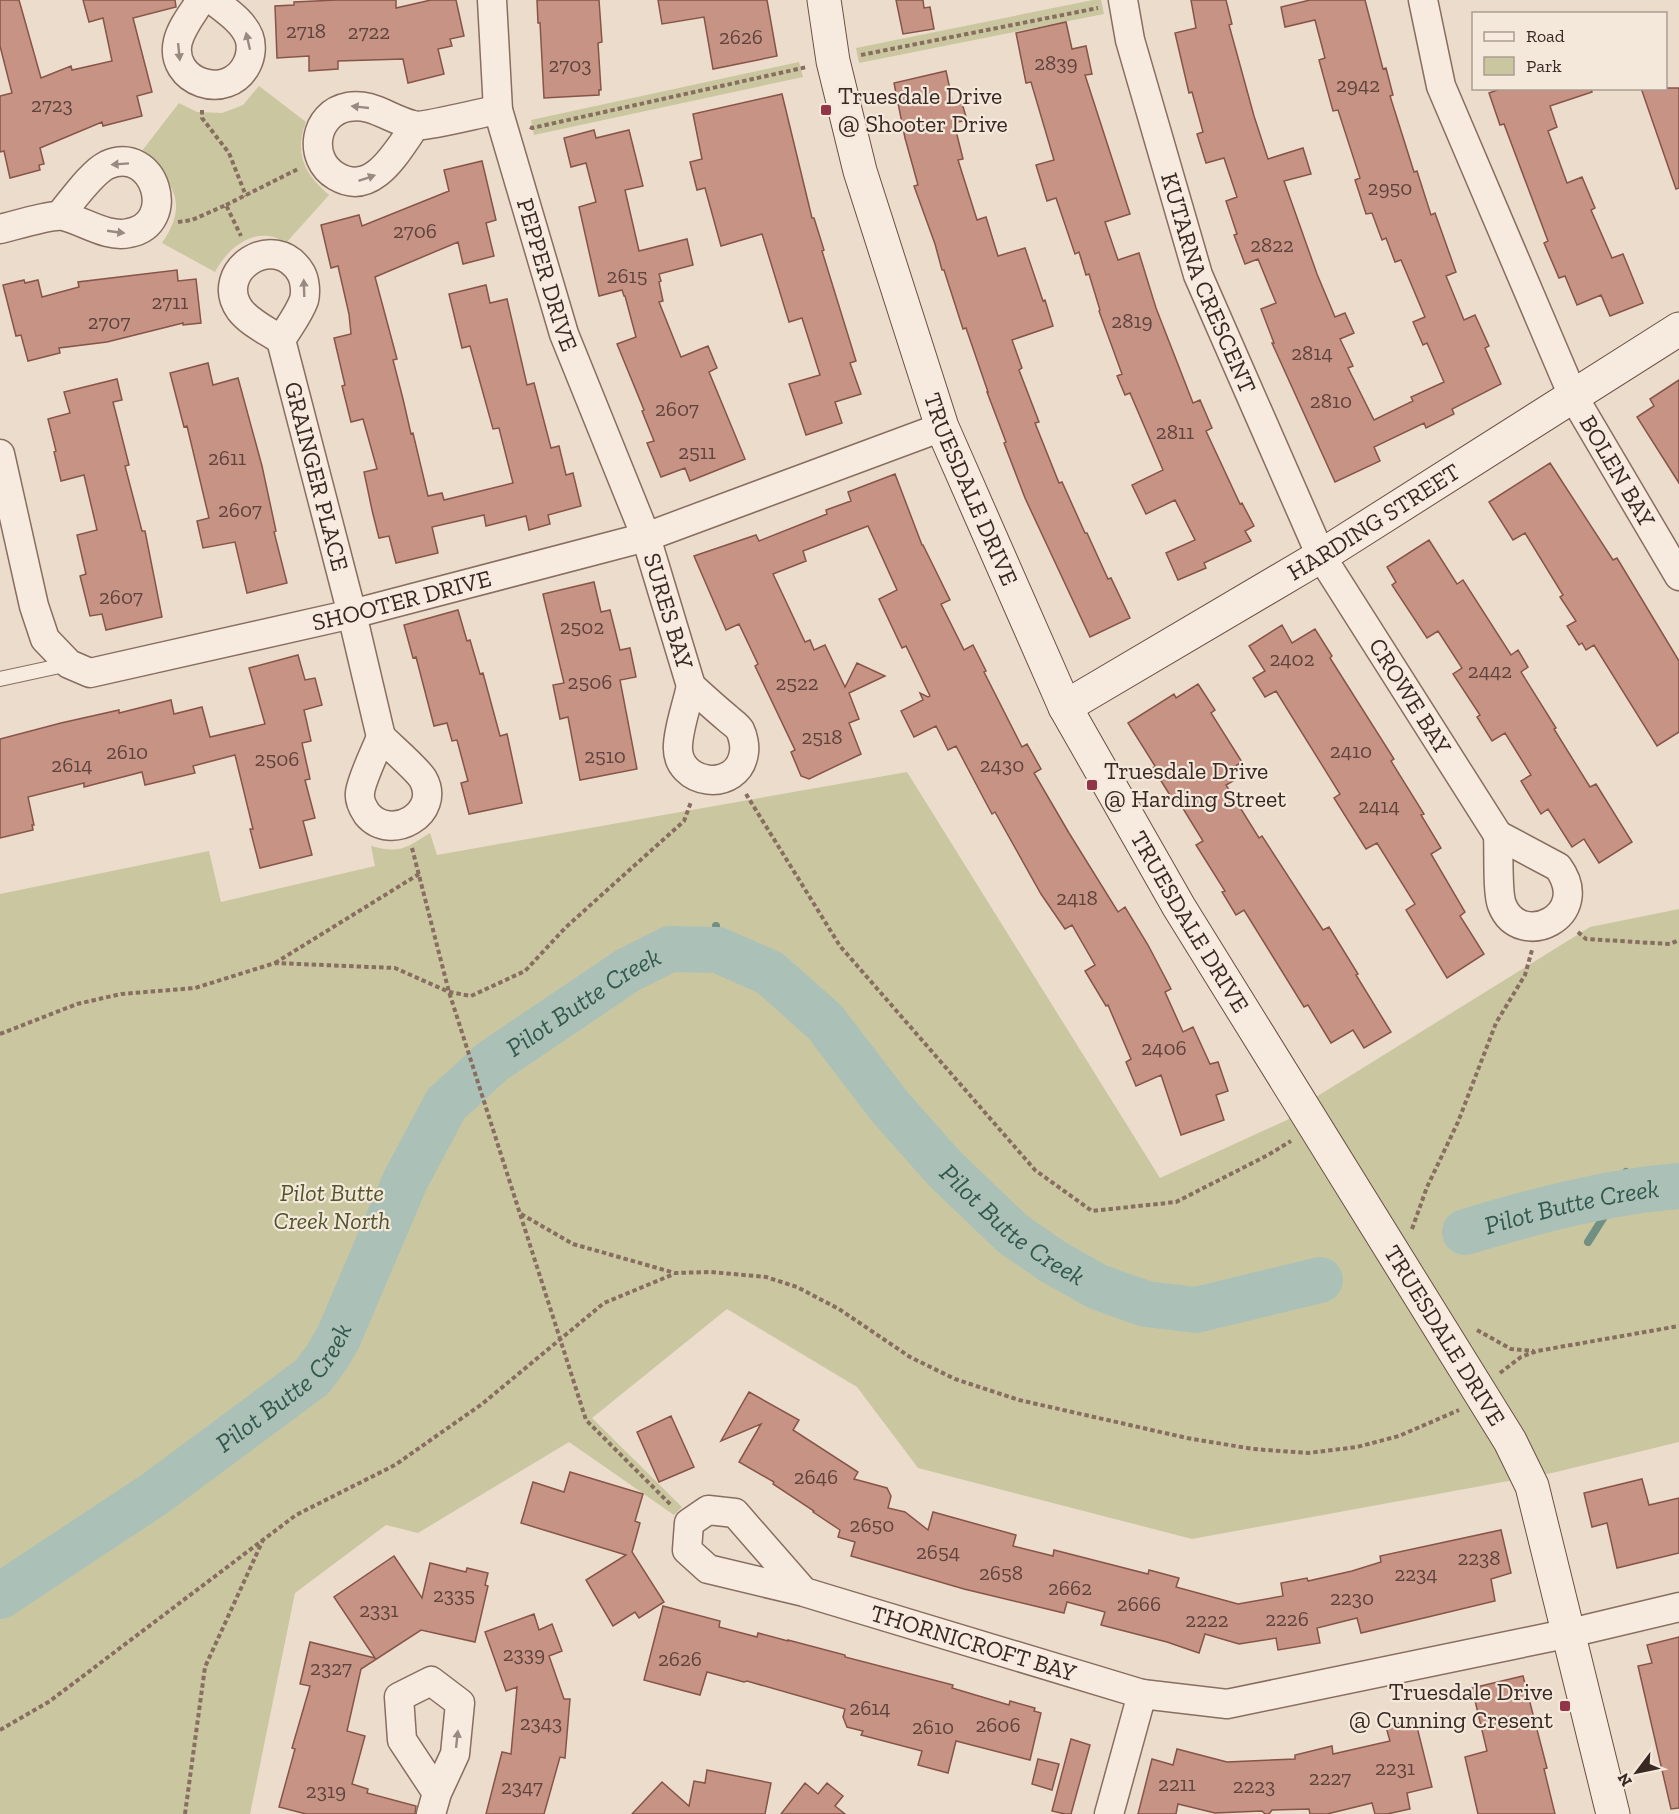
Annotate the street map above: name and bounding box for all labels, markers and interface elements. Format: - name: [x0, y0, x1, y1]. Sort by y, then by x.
- legend: [1472, 12, 1667, 90]
- house number: 2718: [286, 18, 326, 43]
- house number: 2722: [348, 19, 390, 44]
- house number: 2626: [719, 24, 763, 49]
- text: Road: [1526, 25, 1565, 47]
- one-way arrow: [243, 31, 252, 50]
- one-way arrow: [174, 43, 184, 62]
- house number: 2839: [1034, 50, 1078, 75]
- house number: 2703: [548, 52, 592, 77]
- text: Park: [1526, 55, 1562, 77]
- house number: 2942: [1336, 72, 1380, 97]
- place label: Truesdale Drive @ Shooter Drive: [838, 81, 1008, 138]
- house number: 2723: [31, 92, 73, 117]
- one-way arrow: [350, 103, 369, 112]
- marker: Truesdale Drive @ Shooter Drive: [819, 103, 833, 117]
- one-way arrow: [110, 159, 129, 169]
- street label: KUTARNA CRESCENT: [1155, 169, 1263, 398]
- one-way arrow: [358, 173, 376, 182]
- house number: 2950: [1368, 175, 1412, 200]
- street label: PEPPER DRIVE: [511, 195, 584, 355]
- house number: 2706: [393, 218, 437, 243]
- one-way arrow: [107, 227, 126, 237]
- house number: 2822: [1250, 232, 1294, 257]
- house number: 2615: [607, 263, 647, 288]
- one-way arrow: [299, 278, 308, 297]
- house number: 2711: [152, 289, 188, 314]
- house number: 2819: [1111, 308, 1153, 333]
- house number: 2707: [88, 309, 130, 334]
- house number: 2814: [1291, 340, 1333, 365]
- street label: GRAINGER PLACE: [278, 379, 355, 574]
- house number: 2810: [1310, 388, 1352, 413]
- street label: TRUESDALE DRIVE: [918, 389, 1025, 590]
- house number: 2607: [655, 396, 699, 421]
- street label: BOLEN BAY: [1574, 410, 1662, 532]
- house number: 2811: [1156, 419, 1194, 444]
- house number: 2511: [678, 439, 716, 464]
- house number: 2611: [208, 445, 246, 470]
- street label: HARDING STREET: [1282, 457, 1465, 586]
- house number: 2607: [218, 497, 262, 522]
- street label: SURES BAY: [638, 549, 700, 673]
- street label: SHOOTER DRIVE: [309, 563, 494, 637]
- house number: 2607: [99, 584, 143, 609]
- house number: 2502: [560, 614, 604, 639]
- street label: CROWE BAY: [1363, 633, 1458, 760]
- house number: 2402: [1269, 646, 1315, 671]
- house number: 2442: [1468, 658, 1512, 683]
- house number: 2506: [568, 669, 612, 694]
- house number: 2522: [775, 670, 819, 695]
- house number: 2518: [802, 724, 842, 749]
- house number: 2410: [1330, 738, 1372, 763]
- house number: 2610: [106, 739, 148, 764]
- house number: 2510: [584, 743, 626, 768]
- house number: 2506: [255, 746, 299, 771]
- house number: 2614: [51, 752, 93, 777]
- house number: 2430: [980, 752, 1024, 777]
- place label: Truesdale Drive @ Harding Street: [1104, 756, 1286, 813]
- marker: Truesdale Drive @ Harding Street: [1085, 778, 1099, 792]
- house number: 2414: [1358, 793, 1400, 818]
- street label: TRUESDALE DRIVE: [1125, 826, 1256, 1018]
- house number: 2418: [1056, 885, 1098, 910]
- water label: Pilot Butte Creek: [500, 940, 666, 1064]
- house number: 2406: [1141, 1035, 1187, 1060]
- water label: Pilot Butte Creek: [933, 1157, 1091, 1292]
- water label: Pilot Butte Creek: [1481, 1172, 1661, 1241]
- park label: Pilot Butte Creek North: [274, 1178, 390, 1235]
- street label: TRUESDALE DRIVE: [1378, 1240, 1512, 1431]
- water label: Pilot Butte Creek: [209, 1318, 359, 1459]
- house number: 2646: [794, 1464, 838, 1489]
- house number: 2650: [850, 1512, 894, 1537]
- house number: 2654: [916, 1539, 960, 1564]
- house number: 2238: [1457, 1545, 1501, 1570]
- house number: 2658: [979, 1560, 1023, 1585]
- house number: 2234: [1394, 1561, 1438, 1586]
- house number: 2662: [1048, 1575, 1092, 1600]
- house number: 2335: [433, 1582, 475, 1607]
- house number: 2230: [1330, 1585, 1374, 1610]
- house number: 2666: [1117, 1591, 1161, 1616]
- house number: 2331: [359, 1597, 399, 1622]
- street label: THORNICROFT BAY: [867, 1598, 1080, 1687]
- house number: 2226: [1265, 1606, 1309, 1631]
- house number: 2222: [1185, 1607, 1229, 1632]
- house number: 2339: [503, 1641, 545, 1666]
- house number: 2626: [658, 1646, 702, 1671]
- house number: 2327: [310, 1655, 352, 1680]
- place label: Truesdale Drive @ Cunning Cresent: [1349, 1677, 1553, 1734]
- house number: 2614: [849, 1695, 891, 1720]
- marker: Truesdale Drive @ Cunning Cresent: [1558, 1699, 1572, 1713]
- house number: 2343: [520, 1710, 562, 1735]
- house number: 2606: [975, 1712, 1021, 1737]
- house number: 2610: [912, 1714, 954, 1739]
- one-way arrow: [452, 1729, 462, 1748]
- north arrow: [1607, 1742, 1667, 1802]
- house number: 2231: [1375, 1755, 1415, 1780]
- house number: 2227: [1309, 1765, 1351, 1790]
- text: N: [1613, 1769, 1636, 1790]
- house number: 2211: [1158, 1771, 1196, 1796]
- house number: 2223: [1233, 1773, 1275, 1798]
- house number: 2347: [501, 1774, 543, 1799]
- house number: 2319: [306, 1778, 346, 1803]

